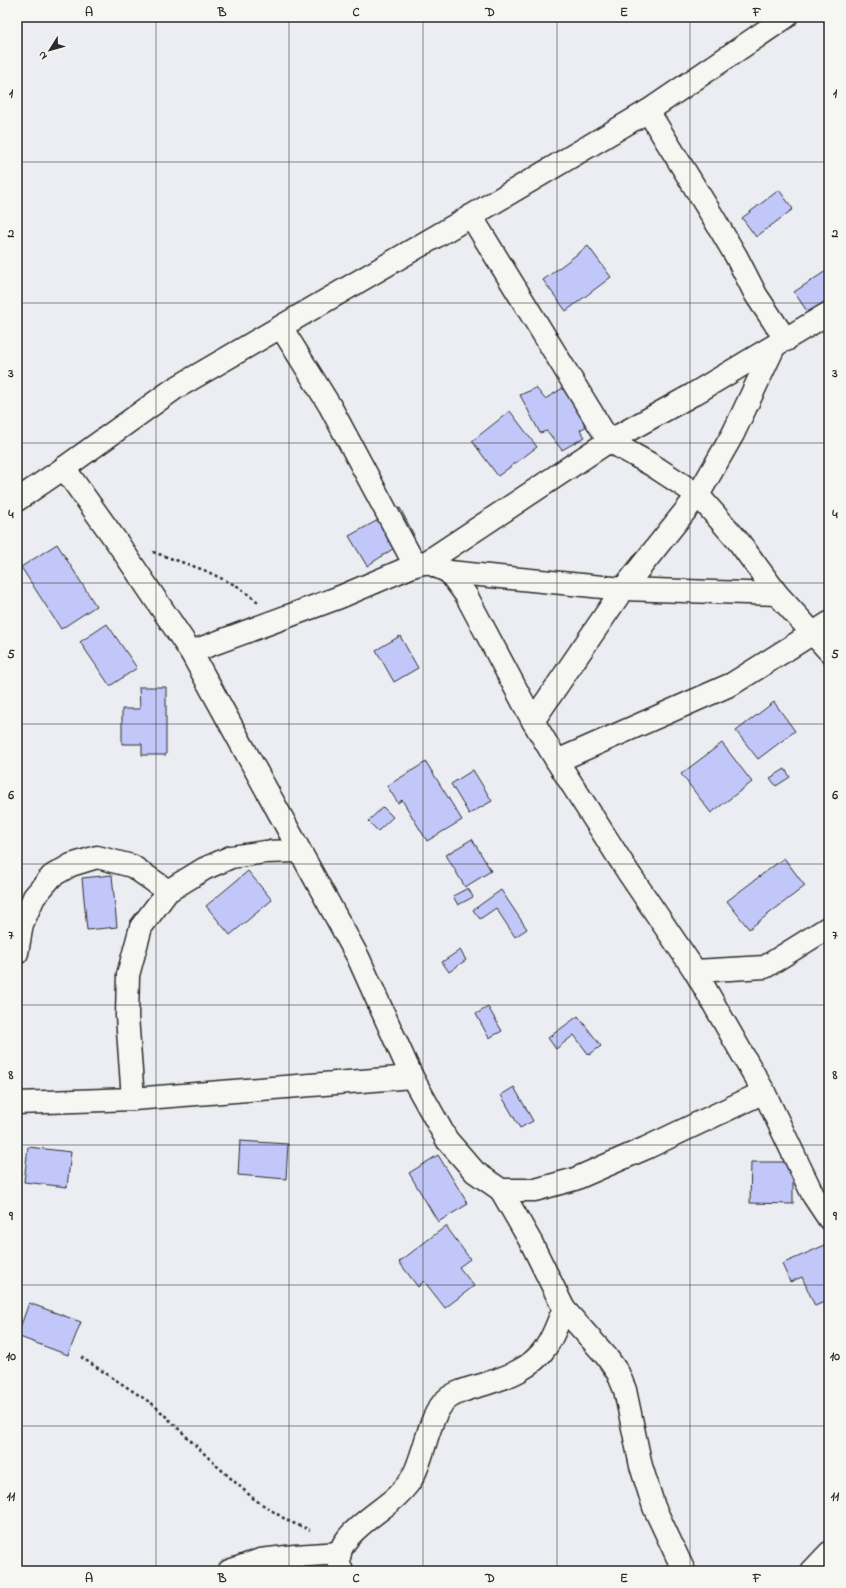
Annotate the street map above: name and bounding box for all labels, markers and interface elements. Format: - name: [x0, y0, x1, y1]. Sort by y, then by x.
- text: A: [85, 3, 93, 22]
- text: B: [217, 3, 227, 22]
- text: C: [352, 3, 360, 22]
- text: D: [484, 3, 495, 22]
- text: E: [620, 3, 628, 22]
- text: F: [752, 3, 762, 22]
- north arrow: [30, 30, 70, 70]
- text: N: [34, 48, 51, 63]
- text: 1: [9, 84, 14, 103]
- text: 1: [833, 84, 838, 103]
- text: 2: [7, 224, 15, 243]
- text: 2: [831, 224, 839, 243]
- text: 3: [7, 364, 14, 383]
- text: 3: [831, 364, 838, 383]
- text: 4: [7, 505, 14, 524]
- text: 4: [831, 505, 838, 524]
- text: 5: [7, 645, 15, 664]
- text: 5: [831, 645, 839, 664]
- text: 6: [7, 786, 14, 805]
- text: 6: [831, 786, 838, 805]
- text: 7: [8, 926, 14, 945]
- text: 7: [832, 926, 838, 945]
- text: 8: [8, 1066, 14, 1085]
- text: 8: [832, 1066, 838, 1085]
- text: 9: [8, 1207, 14, 1226]
- text: 9: [832, 1207, 838, 1226]
- text: 10: [6, 1347, 16, 1366]
- text: 10: [830, 1347, 840, 1366]
- text: 11: [7, 1487, 16, 1506]
- text: 11: [831, 1487, 840, 1506]
- text: A: [85, 1569, 93, 1588]
- text: B: [217, 1569, 227, 1588]
- text: C: [352, 1569, 360, 1588]
- text: D: [484, 1569, 495, 1588]
- text: E: [620, 1569, 628, 1588]
- text: F: [752, 1569, 762, 1588]

